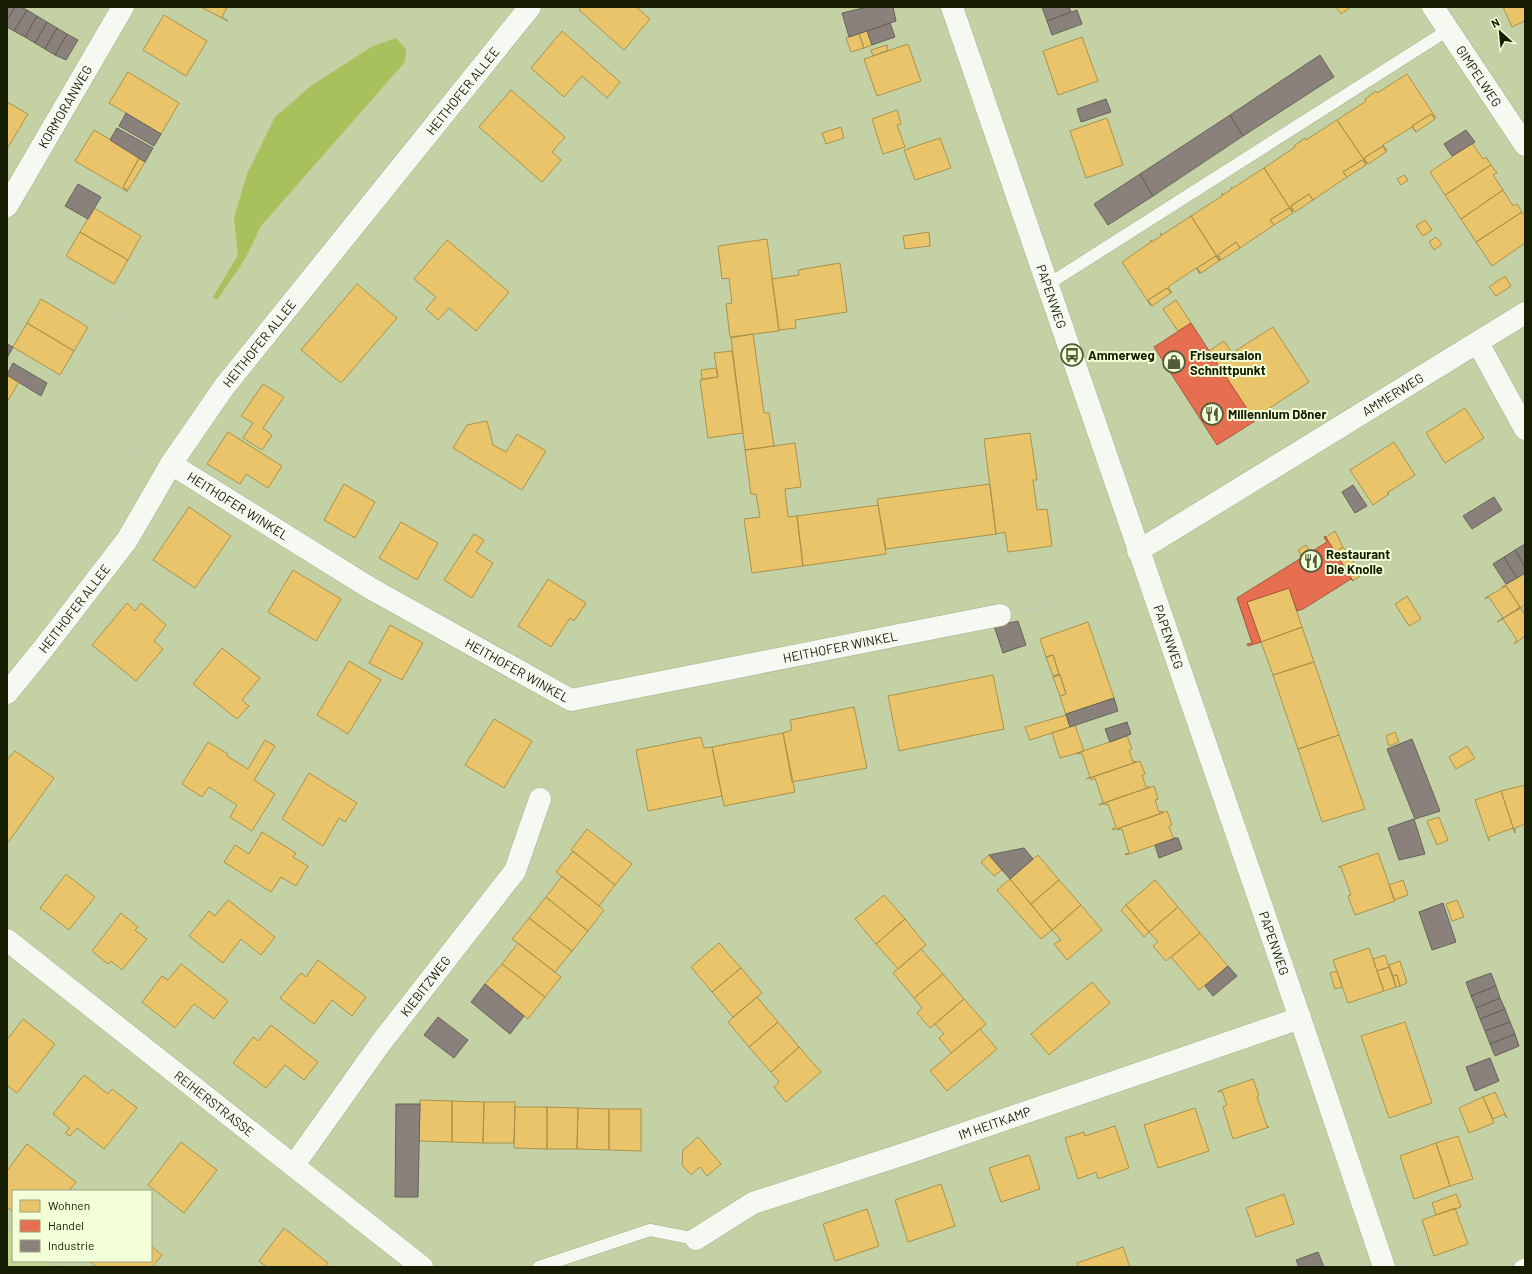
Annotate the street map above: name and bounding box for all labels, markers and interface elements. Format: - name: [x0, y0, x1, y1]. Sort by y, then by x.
- north arrow: [1480, 12, 1520, 52]
- text: N: [1489, 15, 1501, 30]
- street label: GIMPELWEG: [1453, 42, 1505, 110]
- street label: HEITHOFER ALLEE: [422, 44, 503, 138]
- street label: KORMORANWEG: [34, 62, 95, 151]
- street label: PAPENWEG: [1033, 262, 1070, 331]
- street label: HEITHOFER ALLEE: [219, 296, 299, 390]
- bus stop icon: Ammerweg: [1059, 342, 1085, 368]
- place label: Ammerweg: [1088, 347, 1155, 363]
- place label: Friseursalon Schnittpunkt: [1190, 347, 1266, 378]
- shop icon: Friseursalon Schnittpunkt: [1161, 349, 1187, 375]
- street label: AMMERWEG: [1359, 369, 1426, 419]
- restaurant icon: Millennium Döner: [1199, 401, 1225, 427]
- place label: Millennium Döner: [1228, 406, 1326, 422]
- street label: HEITHOFER WINKEL: [184, 468, 292, 543]
- place label: Restaurant Die Knolle: [1326, 546, 1390, 577]
- restaurant icon: Restaurant Die Knolle: [1298, 548, 1324, 574]
- street label: HEITHOFER ALLEE: [35, 561, 114, 656]
- street label: PAPENWEG: [1150, 603, 1187, 671]
- street label: HEITHOFER WINKEL: [782, 627, 899, 666]
- street label: HEITHOFER WINKEL: [462, 635, 572, 705]
- street label: PAPENWEG: [1256, 909, 1293, 977]
- street label: KIEBITZWEG: [397, 953, 454, 1019]
- street label: REIHERSTRASSE: [171, 1067, 258, 1140]
- street label: IM HEITKAMP: [956, 1103, 1033, 1143]
- legend: [12, 1190, 152, 1262]
- text: Wohnen: [48, 1198, 90, 1212]
- text: Handel: [48, 1218, 84, 1232]
- text: Industrie: [48, 1238, 94, 1252]

